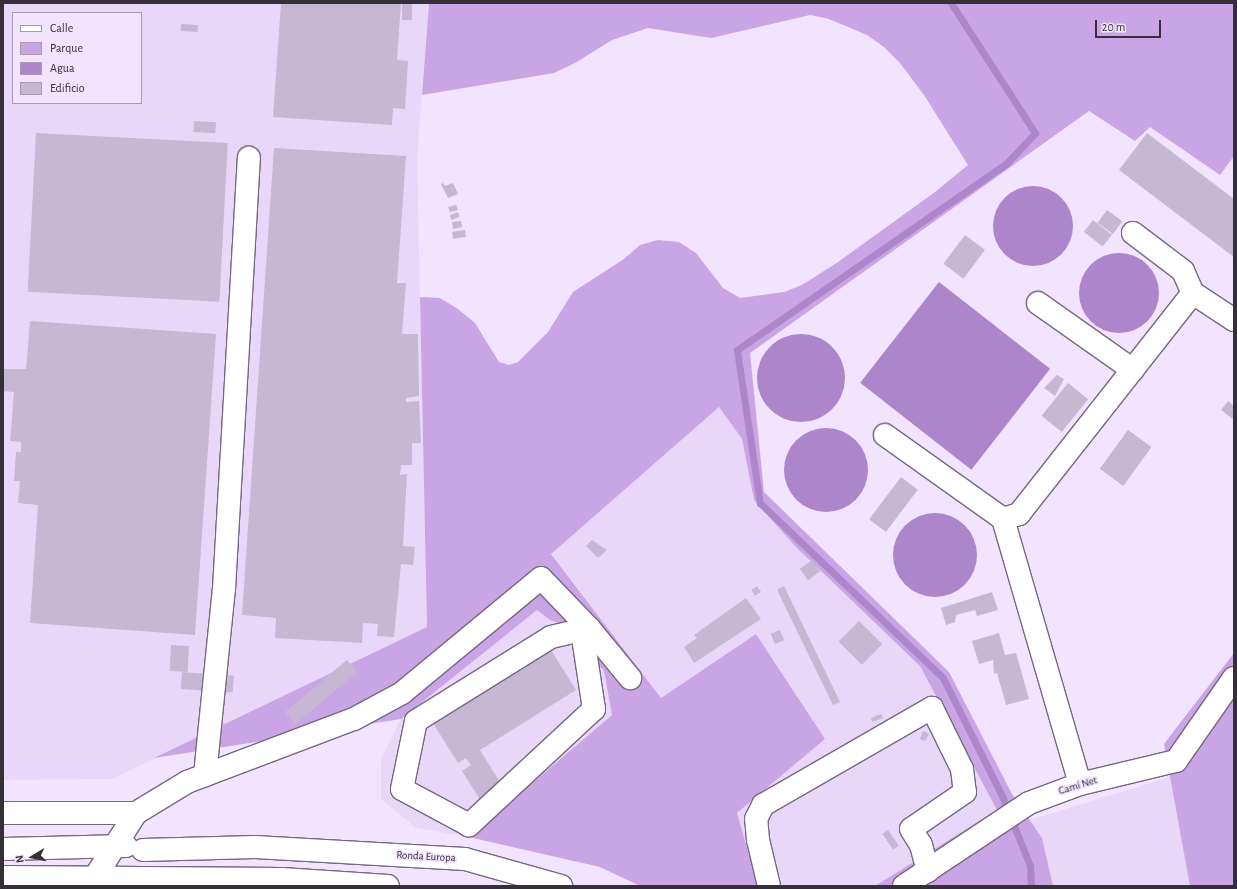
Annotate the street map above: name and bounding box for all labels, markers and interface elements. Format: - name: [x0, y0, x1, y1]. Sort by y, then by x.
- legend: [12, 12, 142, 104]
- scale bar: [1097, 12, 1163, 38]
- text: 20 m: [1102, 21, 1125, 33]
- text: Calle: [50, 22, 73, 34]
- text: Parque: [50, 42, 83, 54]
- text: Agua: [50, 62, 74, 74]
- text: Edificio: [50, 82, 85, 94]
- street label: Camí Net: [1057, 774, 1099, 798]
- north arrow: [12, 837, 52, 877]
- street label: Ronda Europa: [396, 849, 456, 865]
- text: N: [14, 854, 26, 864]

